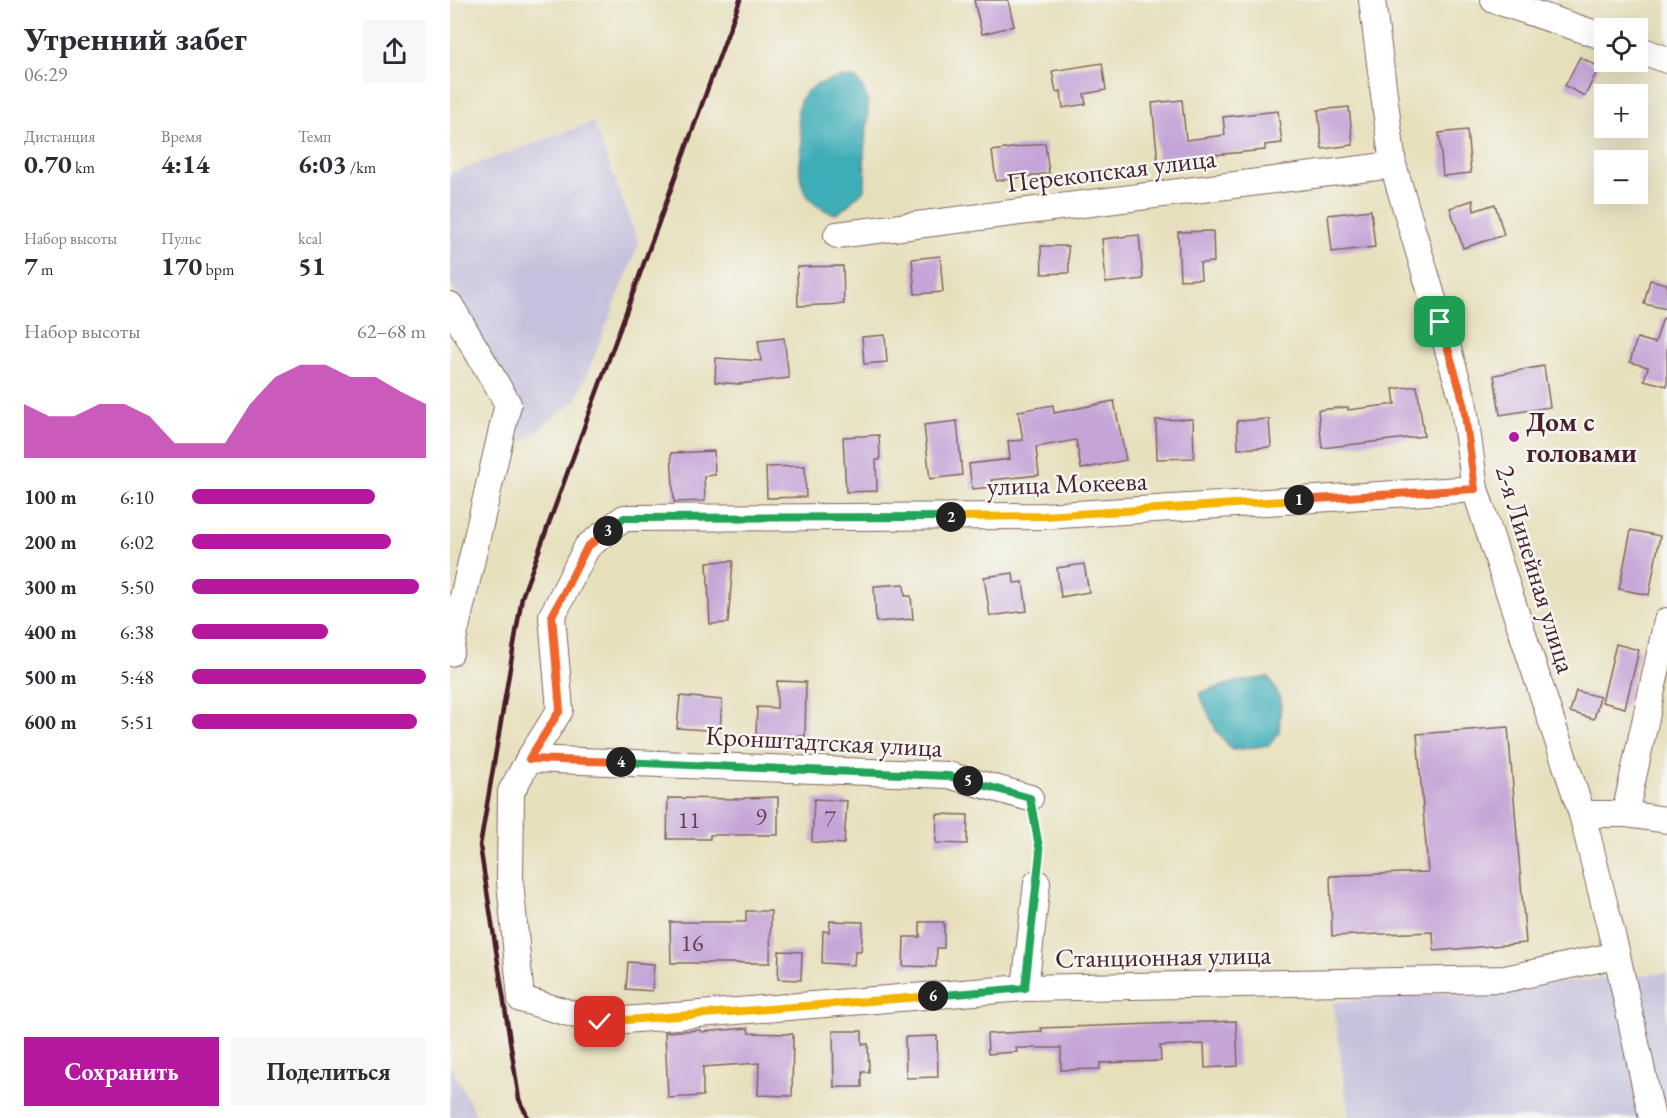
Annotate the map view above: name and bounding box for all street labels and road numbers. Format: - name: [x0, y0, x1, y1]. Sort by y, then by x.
- street label: Перекопская улица: [1004, 140, 1218, 200]
- street label: 2-я Линейная улица: [1488, 461, 1584, 677]
- street label: улица Мокеева: [986, 463, 1148, 503]
- street label: Кронштадтская улица: [704, 717, 944, 765]
- street label: Станционная улица: [1055, 937, 1272, 975]

